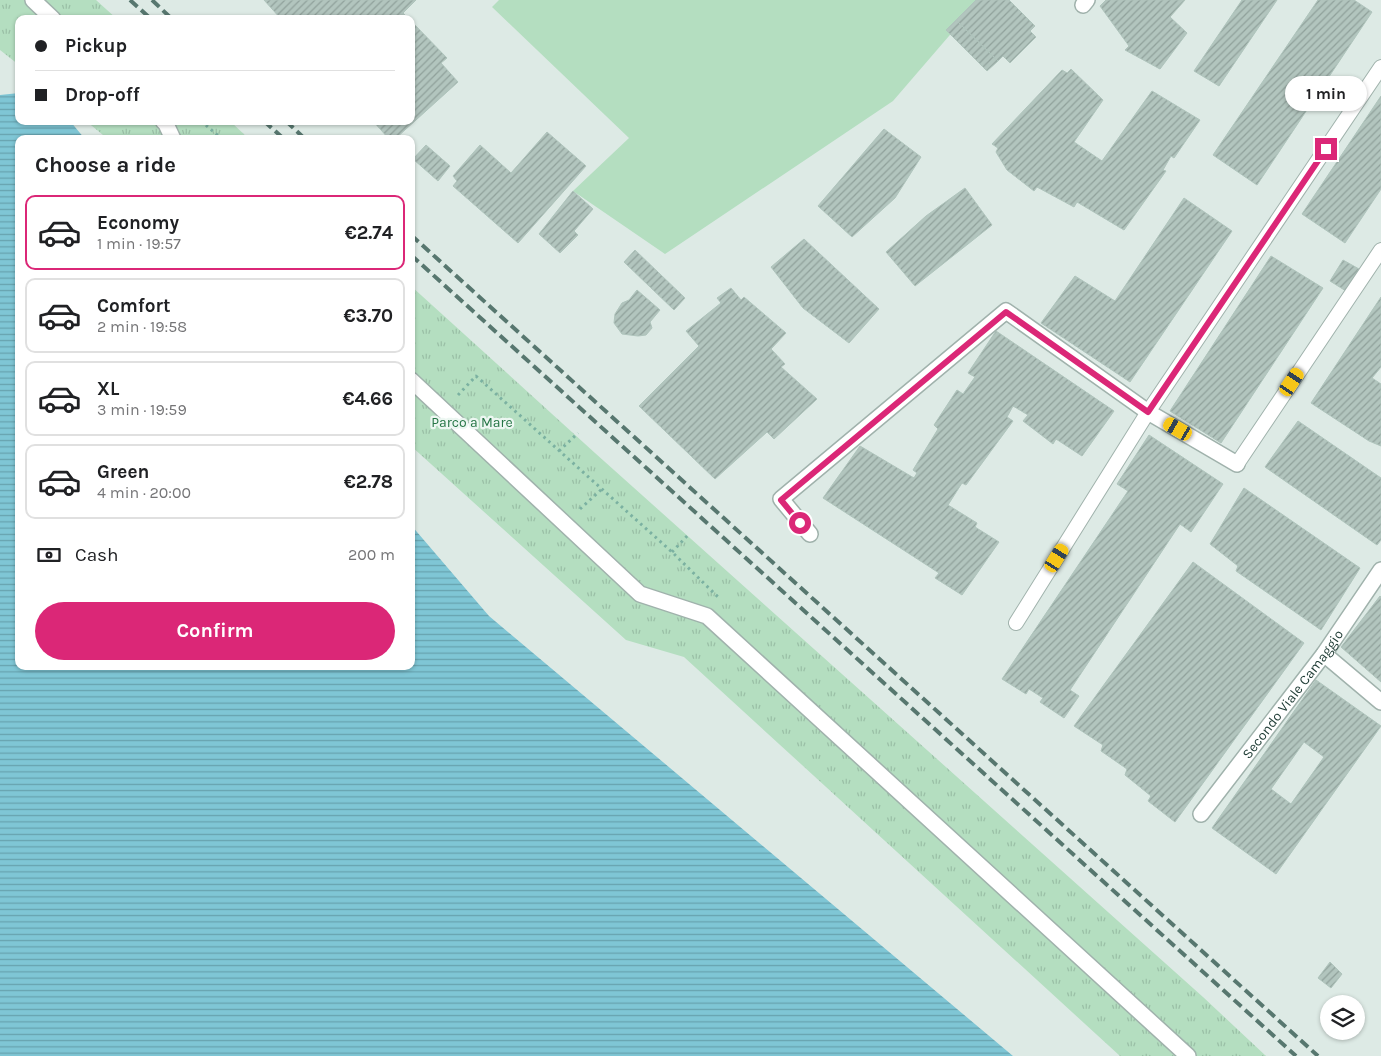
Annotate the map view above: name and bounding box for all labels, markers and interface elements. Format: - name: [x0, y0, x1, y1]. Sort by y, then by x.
- text: Pickup: [65, 35, 127, 57]
- callout: 1 min: [1285, 76, 1367, 112]
- text: Drop-off: [65, 84, 140, 106]
- text: 1 min: [1306, 84, 1346, 103]
- route end: [1315, 138, 1337, 160]
- text: Choose a ride: [35, 152, 176, 178]
- icon: car: [37, 210, 82, 255]
- text: Economy: [97, 212, 179, 234]
- text: €2.74: [345, 222, 393, 244]
- text: 1 min · 19:57: [97, 234, 181, 253]
- icon: car: [37, 293, 82, 338]
- text: Comfort: [97, 295, 171, 317]
- text: €3.70: [344, 305, 393, 327]
- text: 2 min · 19:58: [97, 317, 187, 336]
- car: [1277, 365, 1306, 399]
- icon: car: [37, 376, 82, 421]
- text: XL: [97, 378, 119, 400]
- text: €4.66: [343, 388, 393, 410]
- text: 3 min · 19:59: [97, 400, 187, 419]
- park label: Parco a Mare: [431, 414, 513, 431]
- car: [1161, 415, 1194, 443]
- icon: car: [37, 459, 82, 504]
- text: Green: [97, 461, 149, 483]
- text: €2.78: [344, 471, 393, 493]
- text: 4 min · 20:00: [97, 483, 191, 502]
- route start: [789, 512, 811, 534]
- icon: cash: [35, 541, 63, 569]
- car: [1042, 541, 1071, 575]
- text: Cash: [75, 544, 119, 566]
- text: 200 m: [348, 545, 395, 564]
- button: Confirm: [35, 602, 395, 660]
- street label: Secondo Viale Camaggio: [1239, 626, 1347, 762]
- map controls: [1320, 995, 1365, 1040]
- button: layers: [1320, 995, 1365, 1040]

